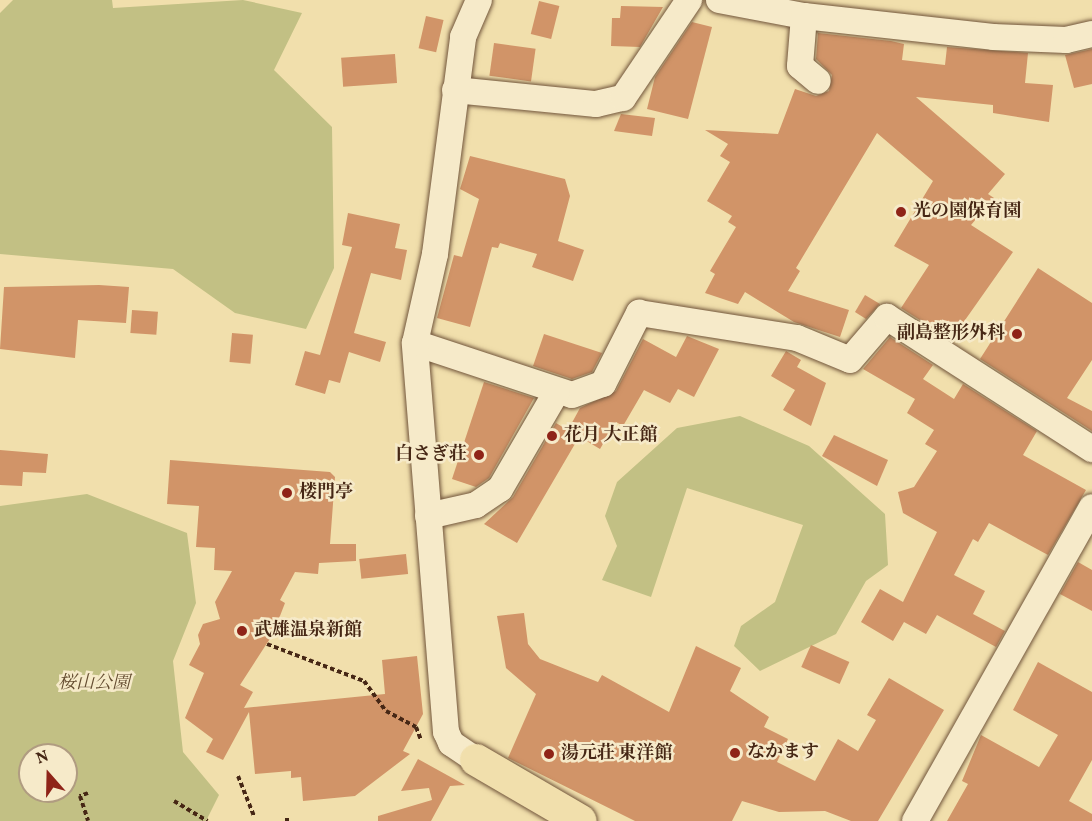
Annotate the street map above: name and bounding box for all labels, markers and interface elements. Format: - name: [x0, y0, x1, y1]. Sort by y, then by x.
- place label: 光の園保育園: [913, 201, 1021, 223]
- marker: 光の園保育園: [894, 205, 908, 219]
- place label: 副島整形外科: [897, 323, 1005, 345]
- marker: 副島整形外科: [1010, 327, 1024, 341]
- place label: 花月 大正館: [564, 425, 658, 447]
- marker: 花月 大正館: [545, 429, 559, 443]
- place label: 白さぎ荘: [395, 444, 467, 466]
- marker: 白さぎ荘: [472, 448, 486, 462]
- place label: 楼門亭: [299, 482, 353, 504]
- marker: 楼門亭: [280, 486, 294, 500]
- place label: 武雄温泉新館: [254, 620, 362, 642]
- marker: 武雄温泉新館: [235, 624, 249, 638]
- park label: 桜山公園: [58, 673, 130, 695]
- place label: なかます: [747, 742, 819, 764]
- north arrow: [18, 743, 78, 803]
- place label: 湯元荘 東洋館: [561, 743, 673, 765]
- text: N: [33, 746, 52, 770]
- marker: なかます: [728, 746, 742, 760]
- marker: 湯元荘 東洋館: [542, 747, 556, 761]

